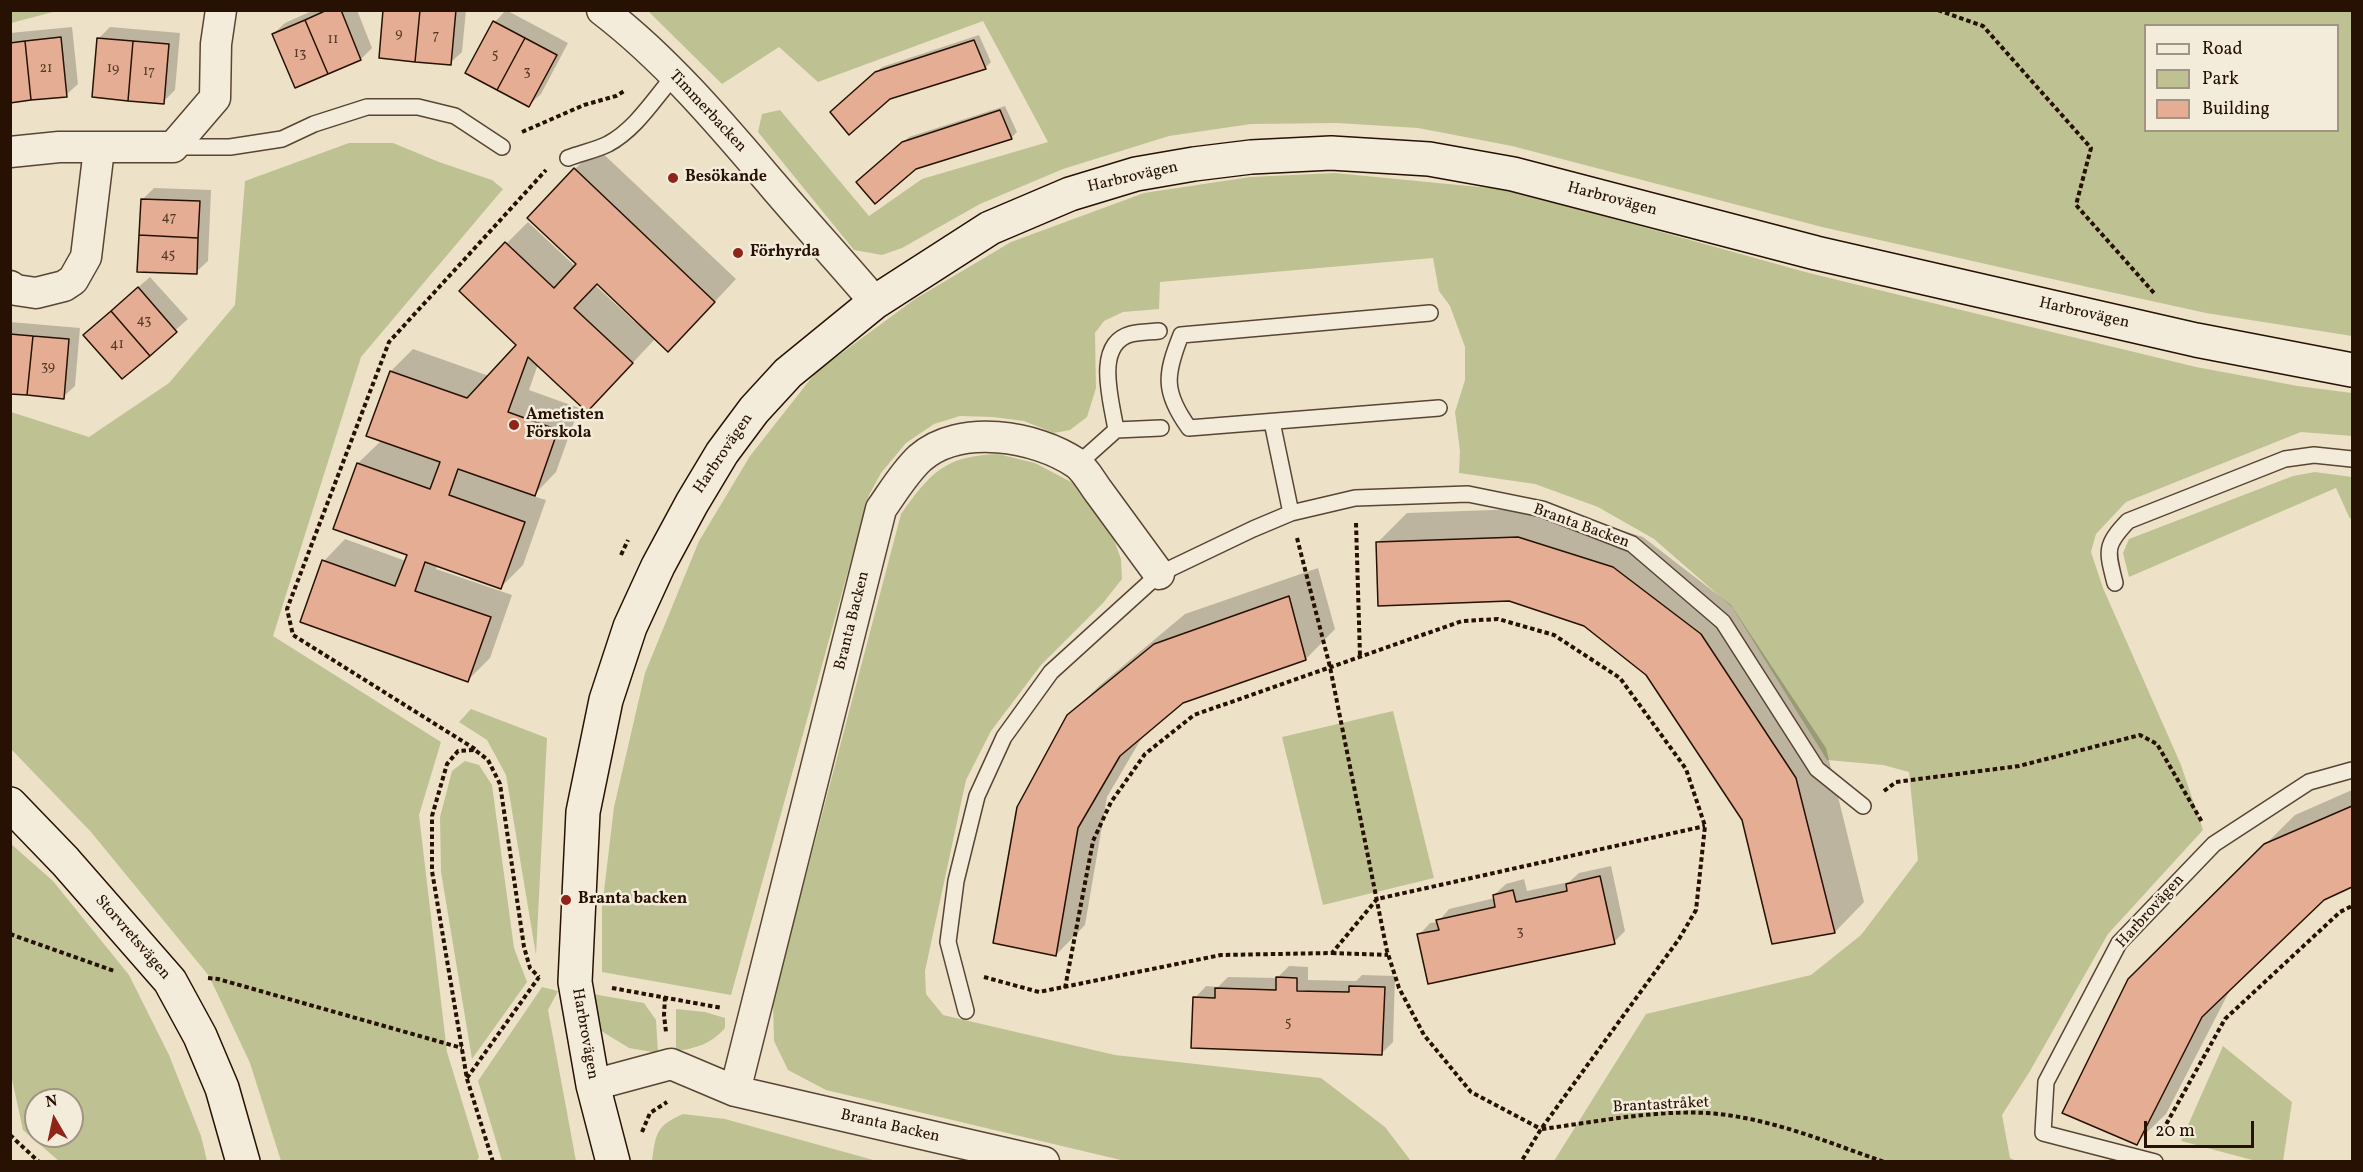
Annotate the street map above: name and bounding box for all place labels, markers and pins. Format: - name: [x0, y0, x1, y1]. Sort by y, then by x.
- place label: Besökande: [685, 168, 767, 188]
- marker: Besökande: [666, 171, 680, 185]
- place label: Förhyrda: [750, 243, 820, 263]
- marker: Förhyrda: [731, 246, 745, 260]
- place label: Ametisten Förskola: [526, 406, 604, 444]
- marker: Ametisten Förskola: [507, 418, 521, 432]
- place label: Branta backen: [578, 890, 687, 910]
- marker: Branta backen: [559, 893, 573, 907]

